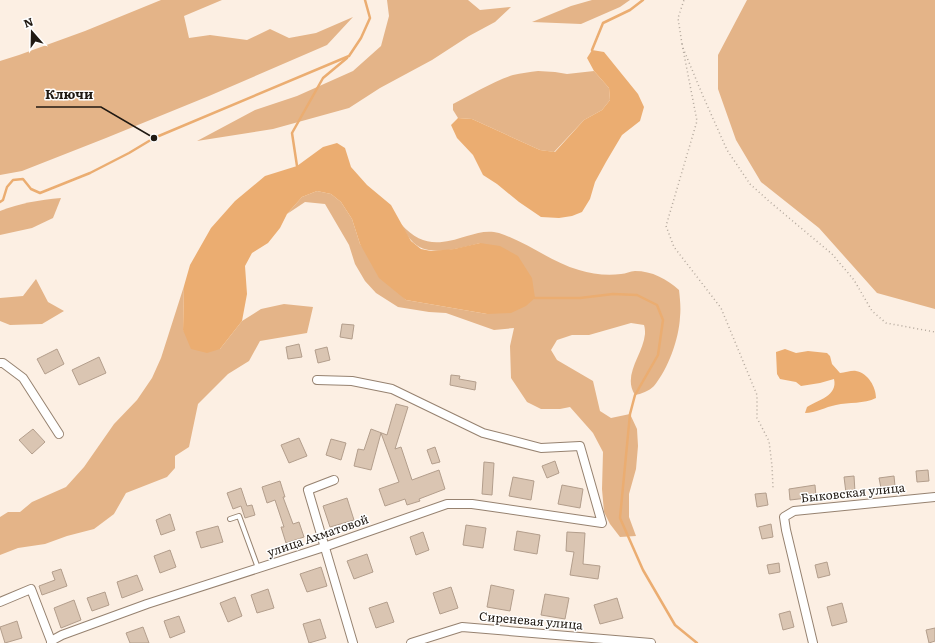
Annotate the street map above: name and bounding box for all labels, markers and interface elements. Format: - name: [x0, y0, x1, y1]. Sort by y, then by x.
- north arrow: [12, 12, 52, 52]
- text: N: [21, 13, 35, 31]
- callout: Ключи: [36, 82, 101, 107]
- text: Ключи: [45, 84, 93, 103]
- street label: Быковская улица: [800, 478, 906, 506]
- street label: улица Ахматовой: [264, 509, 371, 561]
- street label: Сиреневая улица: [478, 606, 584, 634]

